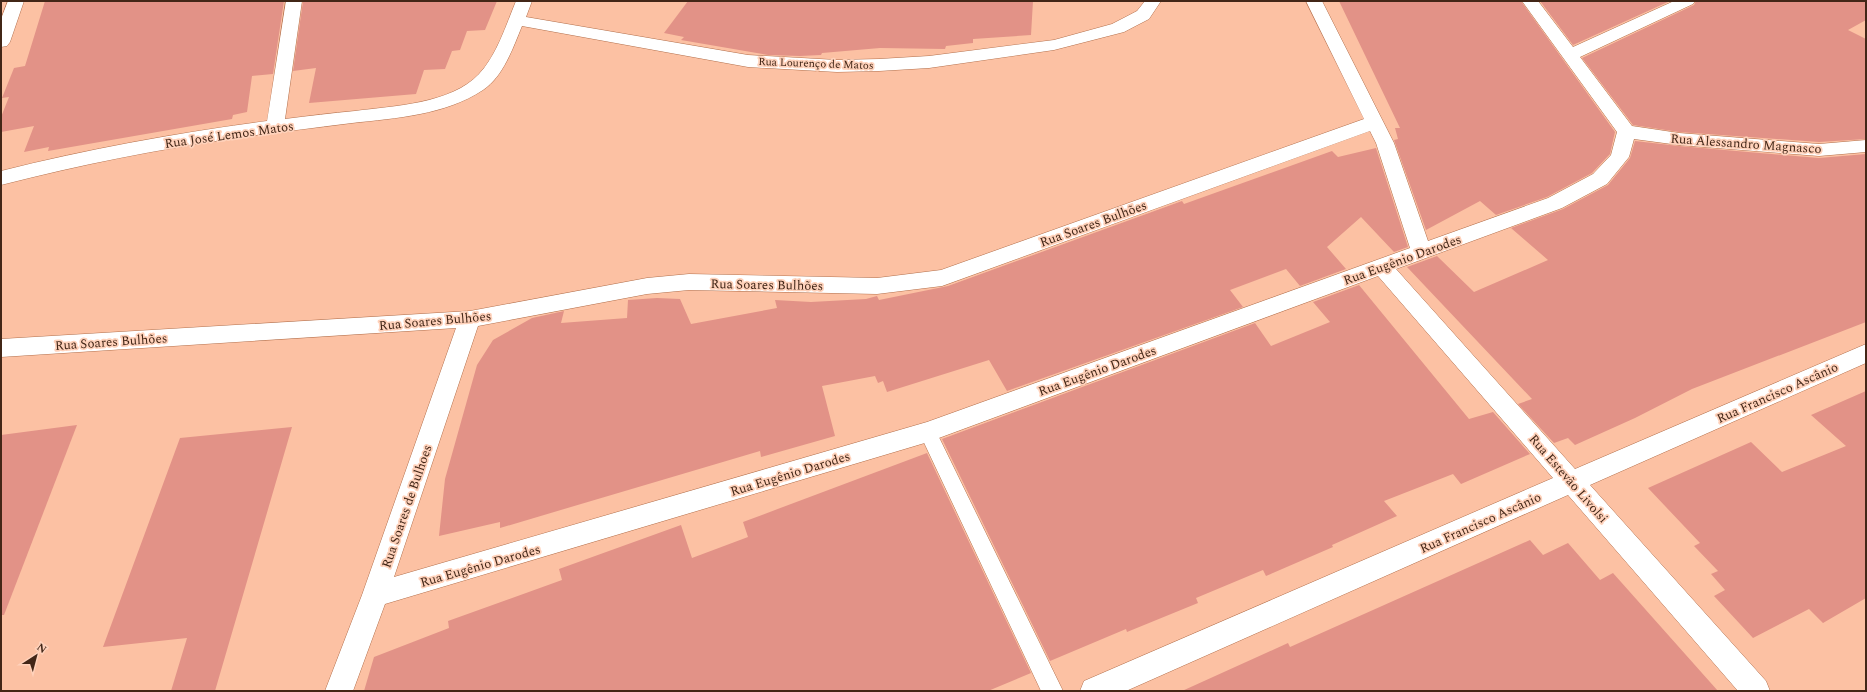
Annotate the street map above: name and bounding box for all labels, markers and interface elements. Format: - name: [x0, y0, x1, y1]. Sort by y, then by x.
- street label: Rua Lourenço de Matos: [758, 53, 874, 74]
- street label: Rua José Lemos Matos: [163, 116, 295, 154]
- street label: Rua Alessandro Magnasco: [1670, 129, 1822, 159]
- street label: Rua Soares Bulhões: [1037, 195, 1150, 253]
- street label: Rua Eugênio Darodes: [1341, 229, 1464, 291]
- street label: Rua Soares Bulhões: [710, 274, 823, 296]
- street label: Rua Soares Bulhões: [378, 306, 492, 336]
- street label: Rua Soares Bulhões: [54, 328, 168, 356]
- street label: Rua Eugênio Darodes: [1036, 340, 1159, 402]
- street label: Rua Francisco Ascânio: [1713, 357, 1841, 429]
- street label: Rua Estevão Livolsi: [1524, 430, 1613, 528]
- street label: Rua Soares de Bulhoes: [376, 442, 437, 571]
- street label: Rua Eugênio Darodes: [728, 446, 853, 502]
- street label: Rua Francisco Ascânio: [1416, 487, 1544, 559]
- street label: Rua Eugênio Darodes: [418, 539, 543, 593]
- north arrow: [16, 636, 56, 676]
- text: N: [33, 639, 50, 658]

